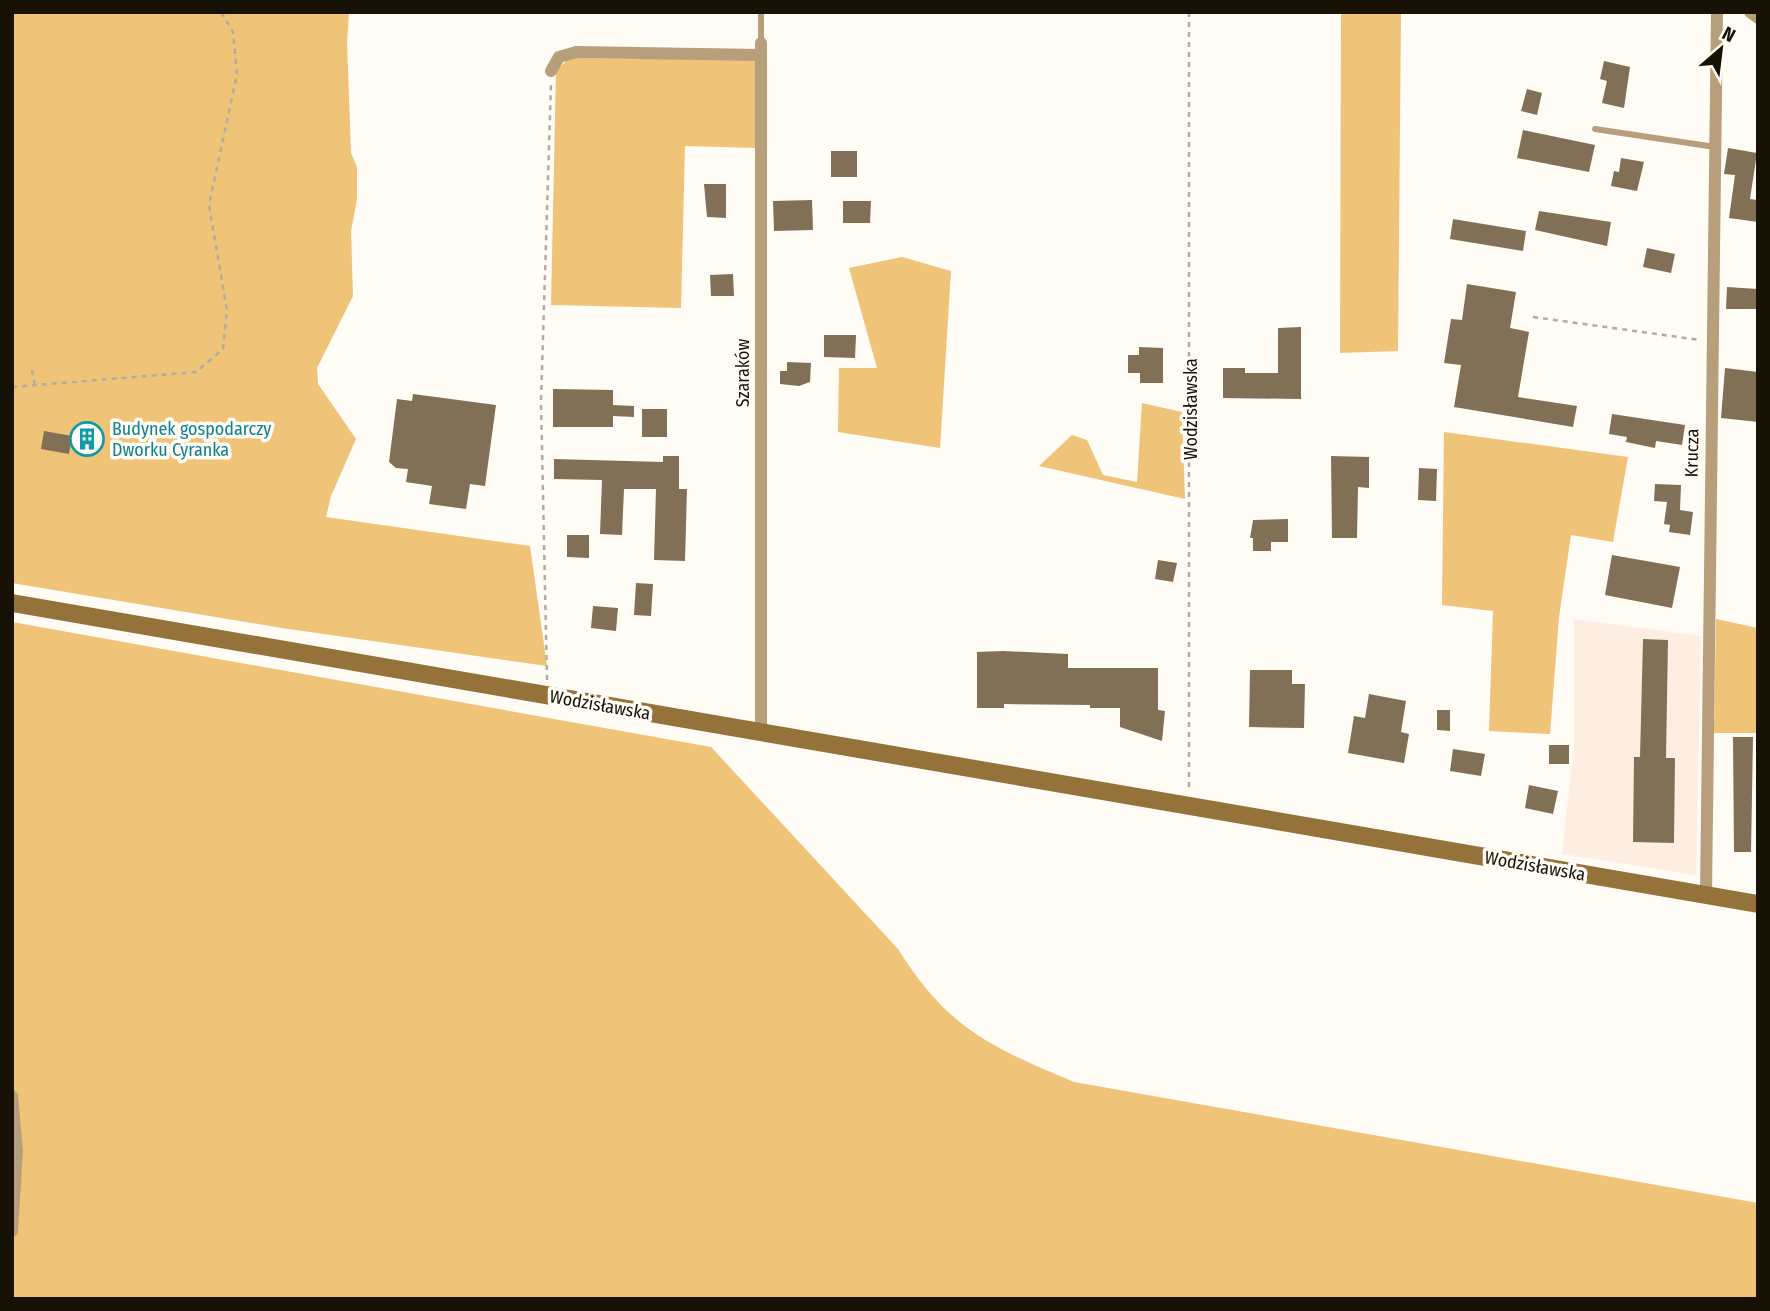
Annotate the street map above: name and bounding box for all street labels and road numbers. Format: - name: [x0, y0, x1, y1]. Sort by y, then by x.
- street label: Szaraków: [732, 339, 754, 407]
- street label: Wodzisławska: [1180, 358, 1202, 460]
- street label: Krucza: [1681, 428, 1703, 478]
- street label: Wodzisławska: [548, 685, 652, 725]
- street label: Wodzisławska: [1483, 846, 1587, 886]

